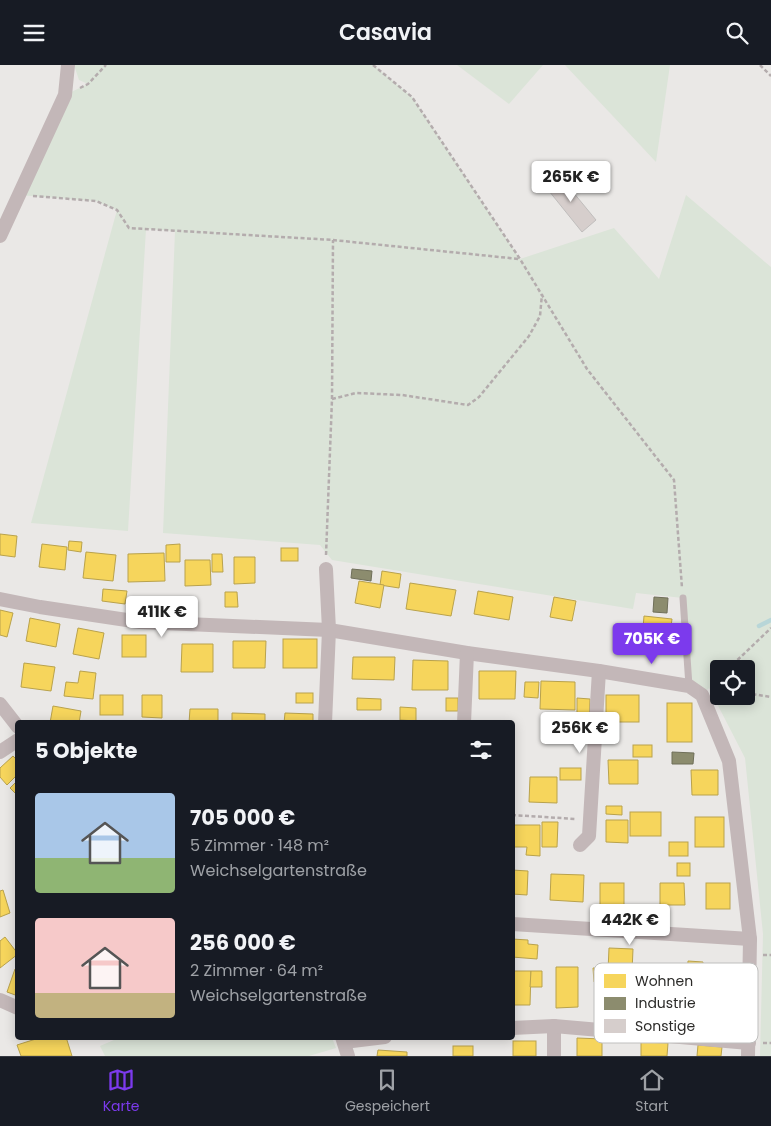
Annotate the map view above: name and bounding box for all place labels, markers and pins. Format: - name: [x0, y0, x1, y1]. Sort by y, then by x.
- pin: 265K €: [530, 161, 612, 203]
- pin: 411K €: [121, 595, 203, 638]
- pin: 705K €: [611, 623, 693, 665]
- pin: 256K €: [539, 711, 621, 754]
- pin: 442K €: [589, 903, 671, 946]

